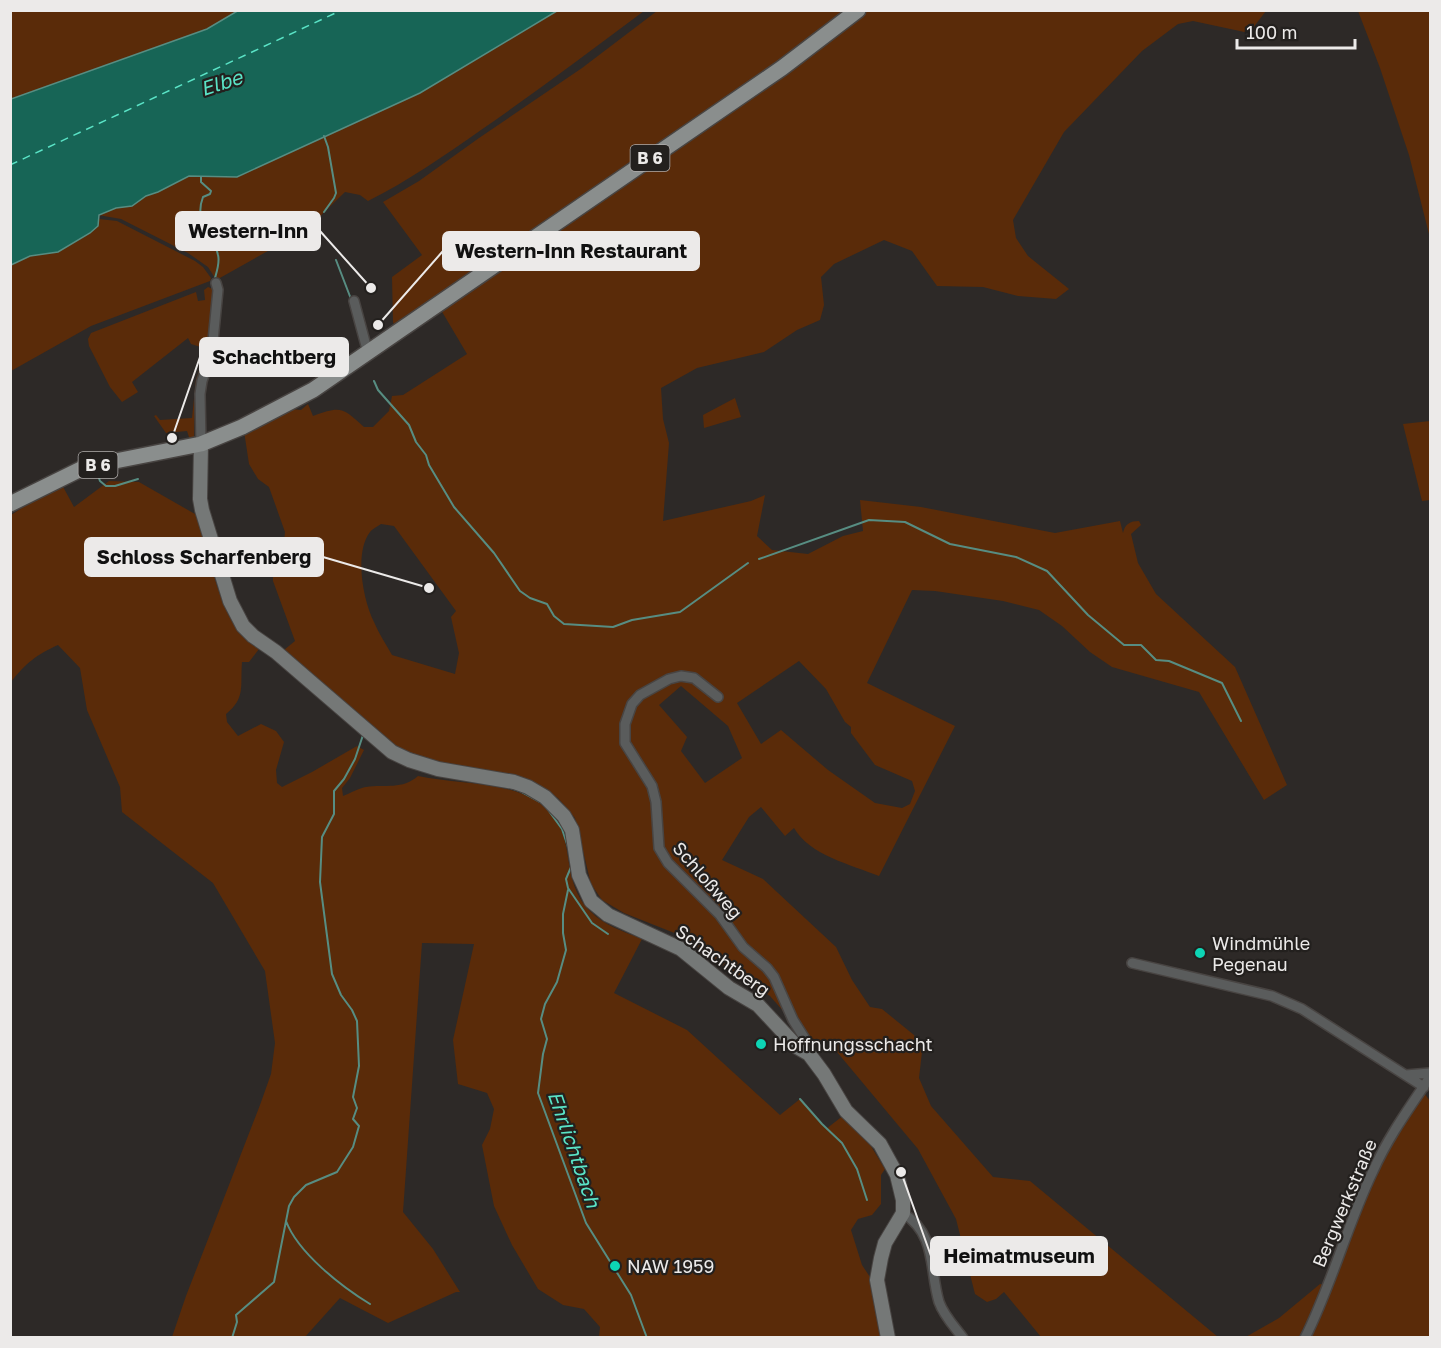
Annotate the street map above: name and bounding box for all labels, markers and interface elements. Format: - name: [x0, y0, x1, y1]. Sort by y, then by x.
- scale bar: [1237, 12, 1356, 50]
- text: 100 m: [1246, 21, 1297, 43]
- water label: Elbe: [197, 64, 246, 100]
- road number: B 6: [630, 145, 670, 171]
- callout: Western-Inn: [176, 212, 320, 250]
- text: Western-Inn: [188, 218, 308, 242]
- callout: Western-Inn Restaurant: [443, 232, 699, 270]
- text: Western-Inn Restaurant: [455, 238, 687, 262]
- callout: Schachtberg: [200, 338, 348, 376]
- text: Schachtberg: [212, 344, 336, 368]
- road number: B 6: [78, 452, 118, 478]
- callout: Schloss Scharfenberg: [85, 538, 323, 576]
- text: Schloss Scharfenberg: [97, 544, 311, 568]
- street label: Schloßweg: [669, 837, 747, 923]
- street label: Schachtberg: [672, 919, 774, 1001]
- place label: Windmühle Pegenau: [1212, 932, 1310, 975]
- marker: Windmühle Pegenau: [1193, 946, 1207, 960]
- place label: Hoffnungsschacht: [773, 1033, 933, 1055]
- marker: Hoffnungsschacht: [754, 1037, 768, 1051]
- water label: Ehrlichtbach: [544, 1087, 606, 1211]
- street label: Bergwerkstraße: [1307, 1136, 1381, 1270]
- callout: Heimatmuseum: [931, 1237, 1107, 1275]
- text: Heimatmuseum: [943, 1243, 1095, 1267]
- place label: NAW 1959: [627, 1255, 714, 1277]
- marker: NAW 1959: [608, 1259, 622, 1273]

